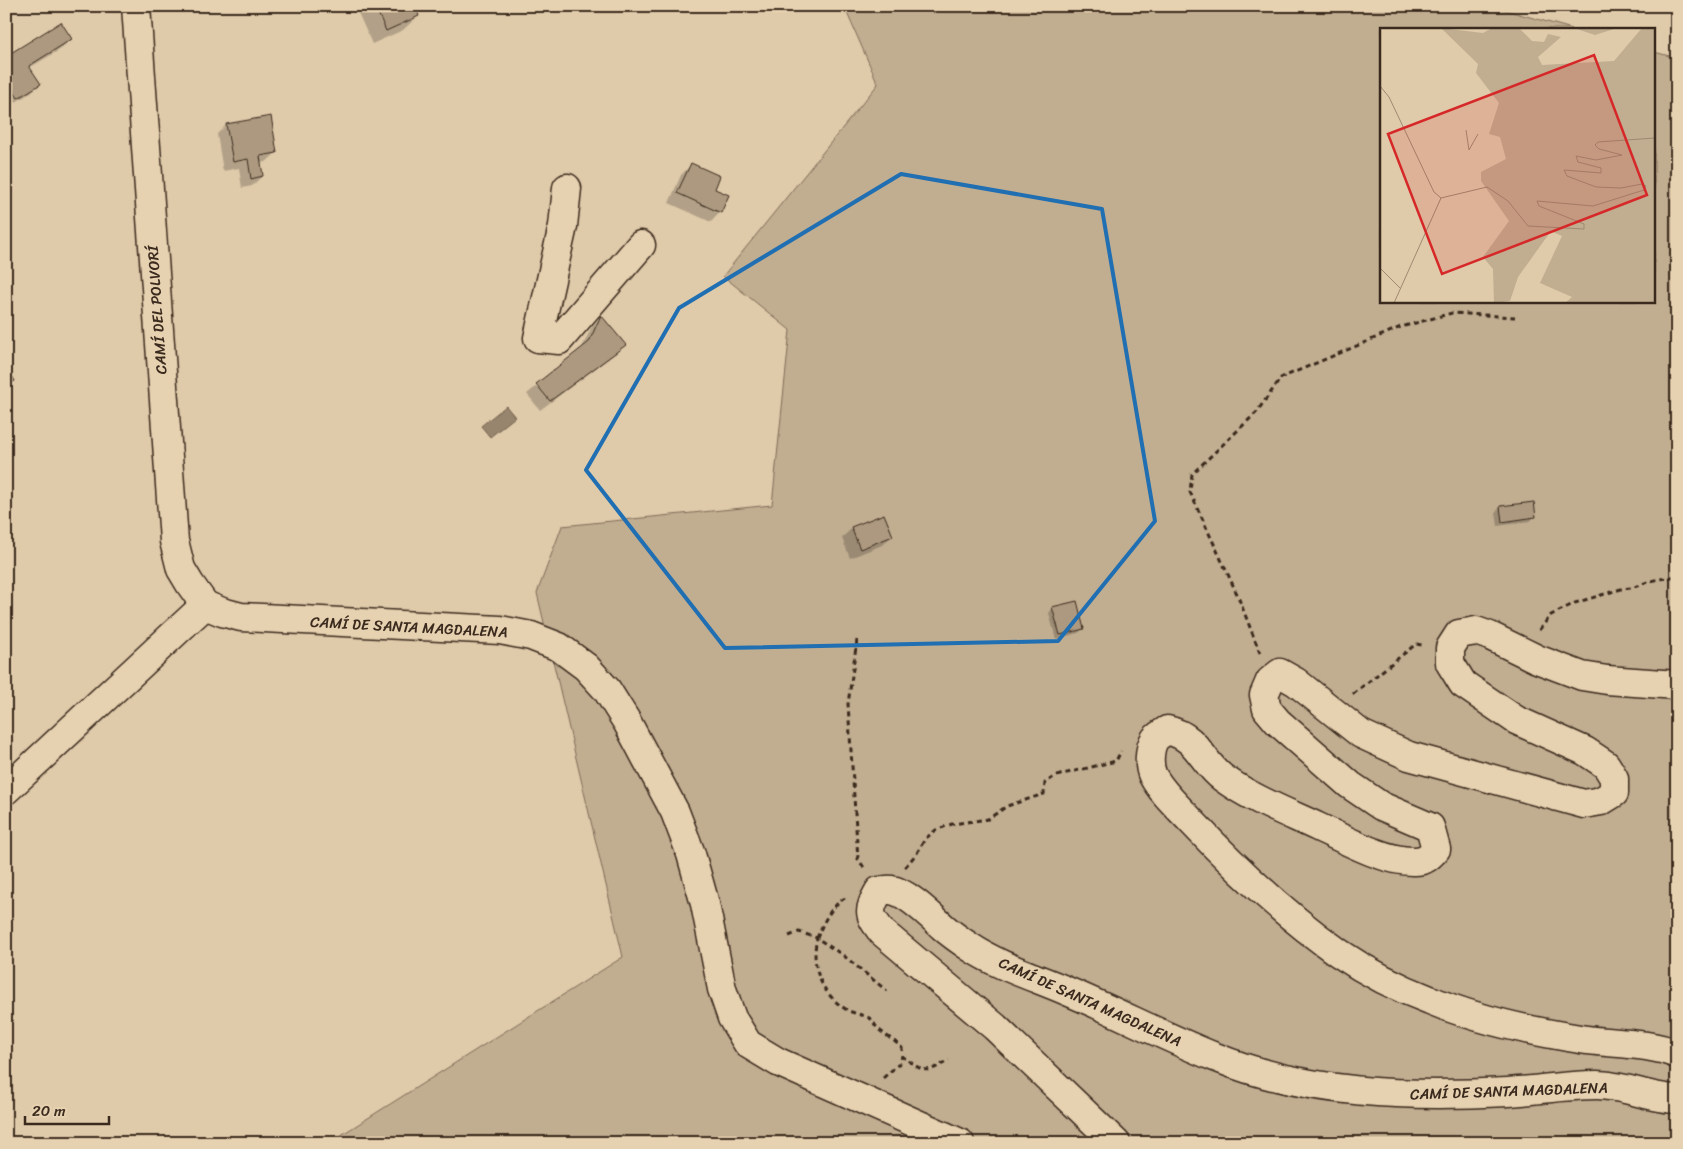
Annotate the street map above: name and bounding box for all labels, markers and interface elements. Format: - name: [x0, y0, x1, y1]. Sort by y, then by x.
- inset map: [1380, 28, 1656, 302]
- street label: CAMÍ DEL POLVORÍ: [139, 244, 174, 375]
- street label: CAMÍ DE SANTA MAGDALENA: [310, 609, 508, 645]
- street label: CAMÍ DE SANTA MAGDALENA: [994, 950, 1186, 1054]
- street label: CAMÍ DE SANTA MAGDALENA: [1410, 1075, 1608, 1107]
- scale bar: [25, 1094, 109, 1126]
- text: 20 m: [32, 1098, 66, 1124]

